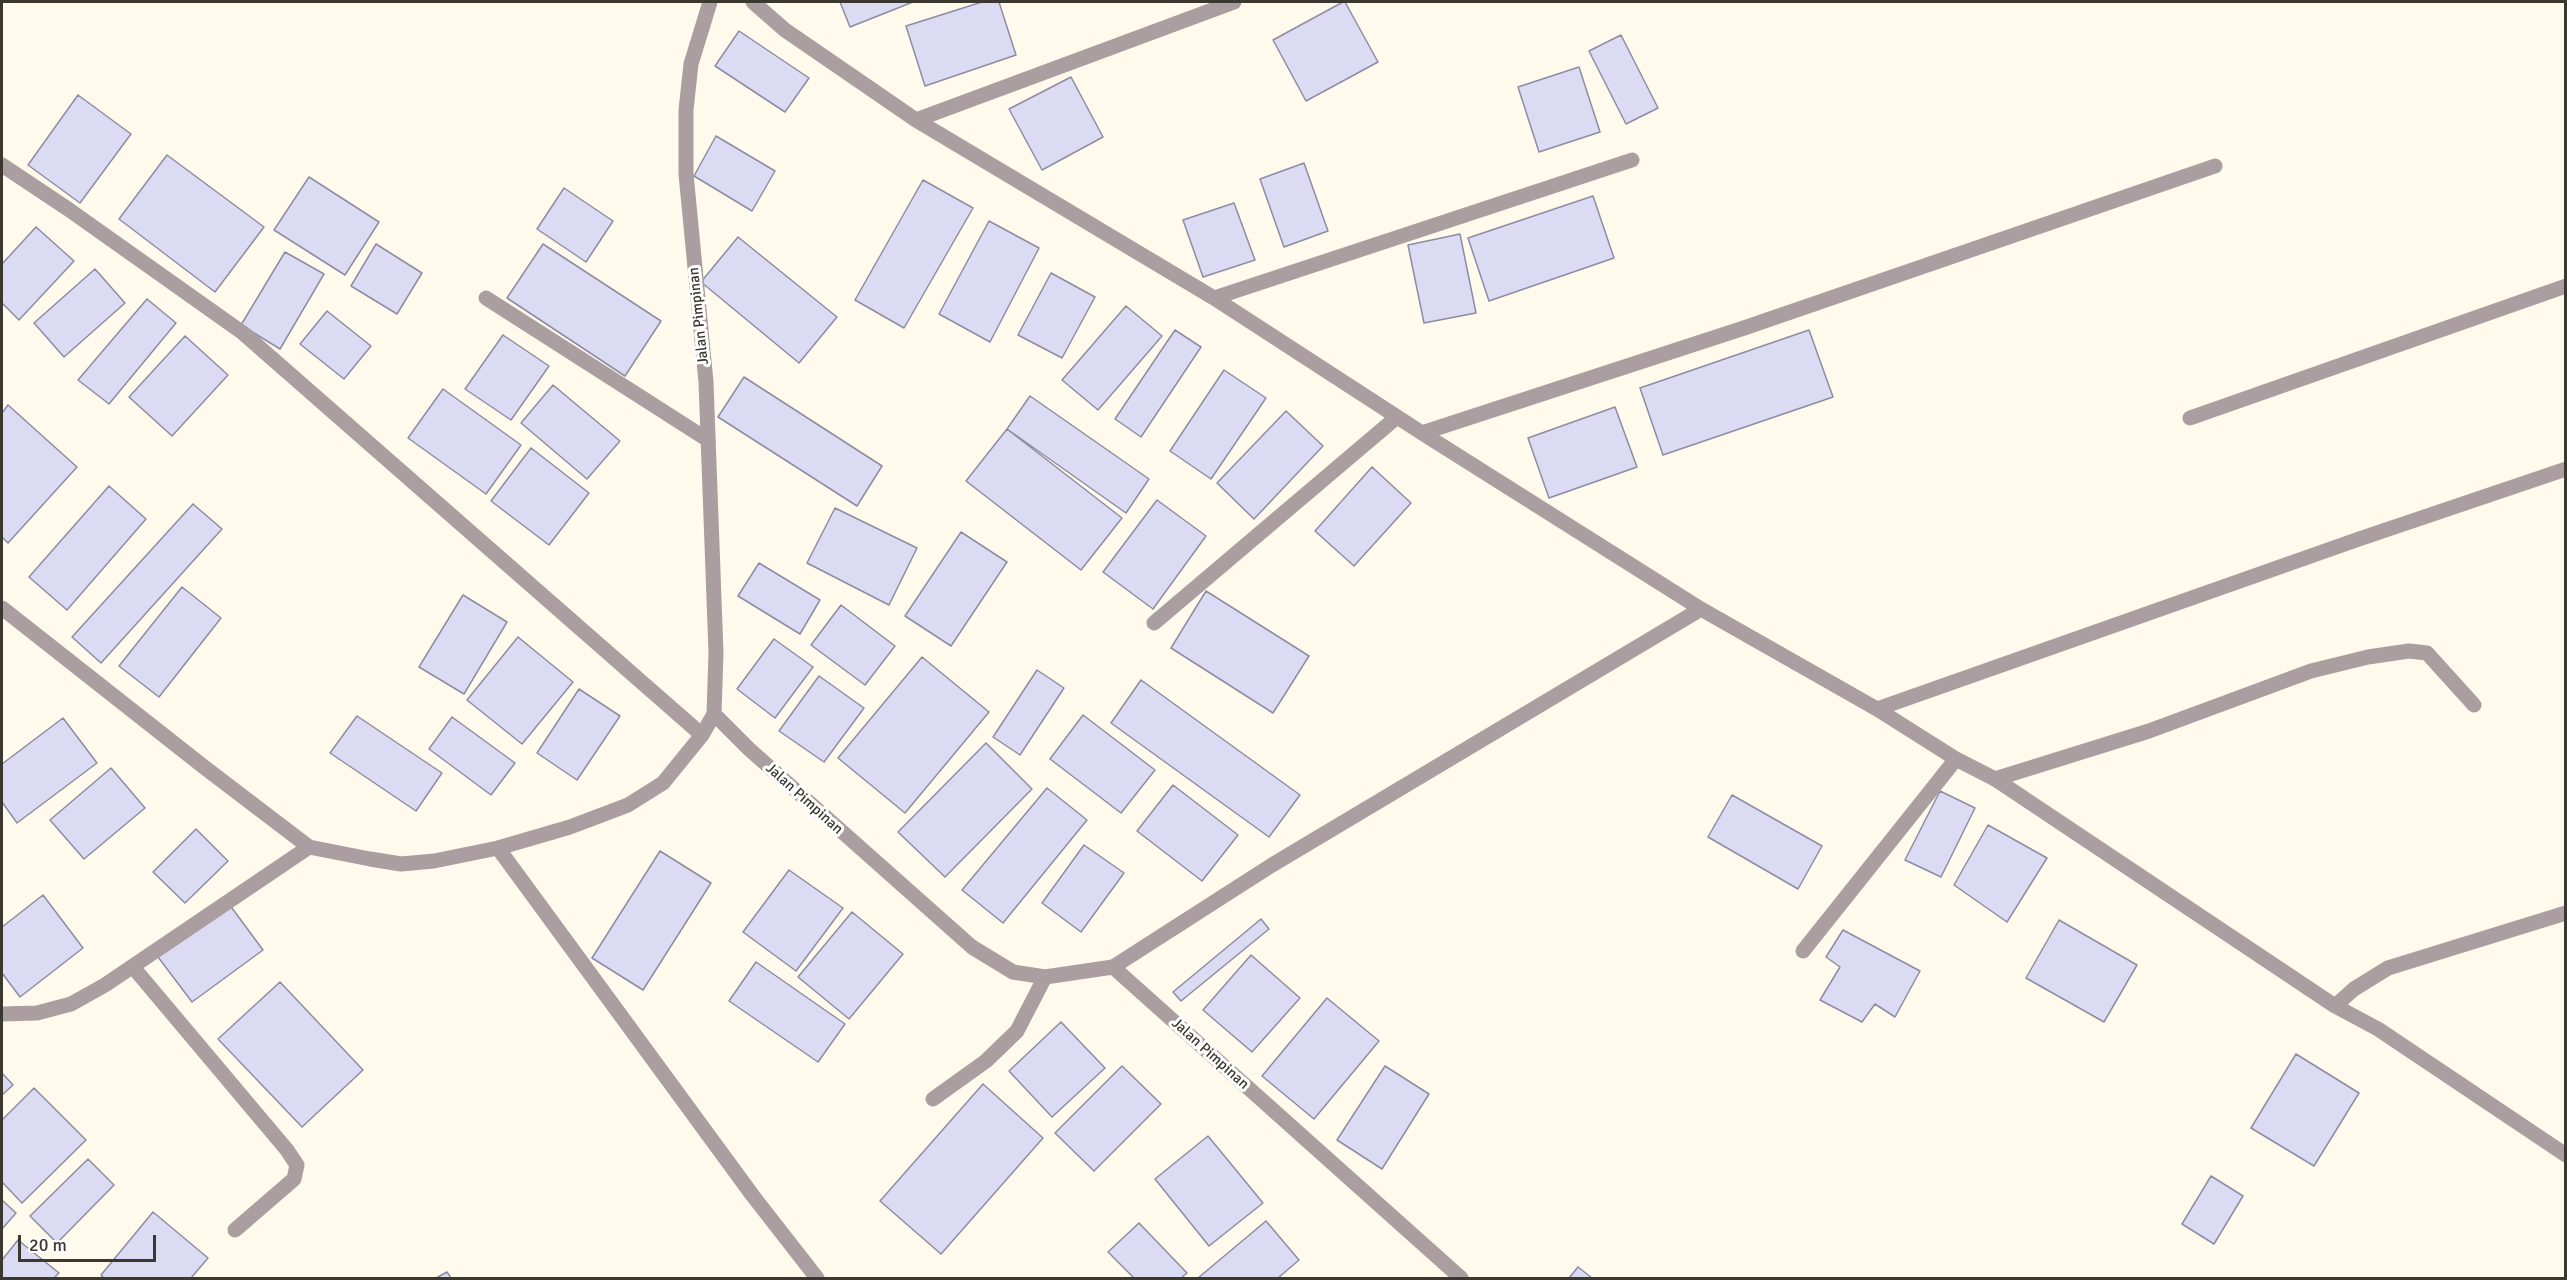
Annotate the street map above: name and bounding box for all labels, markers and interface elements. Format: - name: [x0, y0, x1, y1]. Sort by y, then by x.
- street label: Jalan Pimpinan: [685, 266, 713, 366]
- street label: Jalan Pimpinan: [762, 760, 846, 838]
- street label: Jalan Pimpinan: [1168, 1015, 1252, 1093]
- scale bar: [21, 1223, 159, 1261]
- text: 20 m: [29, 1234, 67, 1256]

